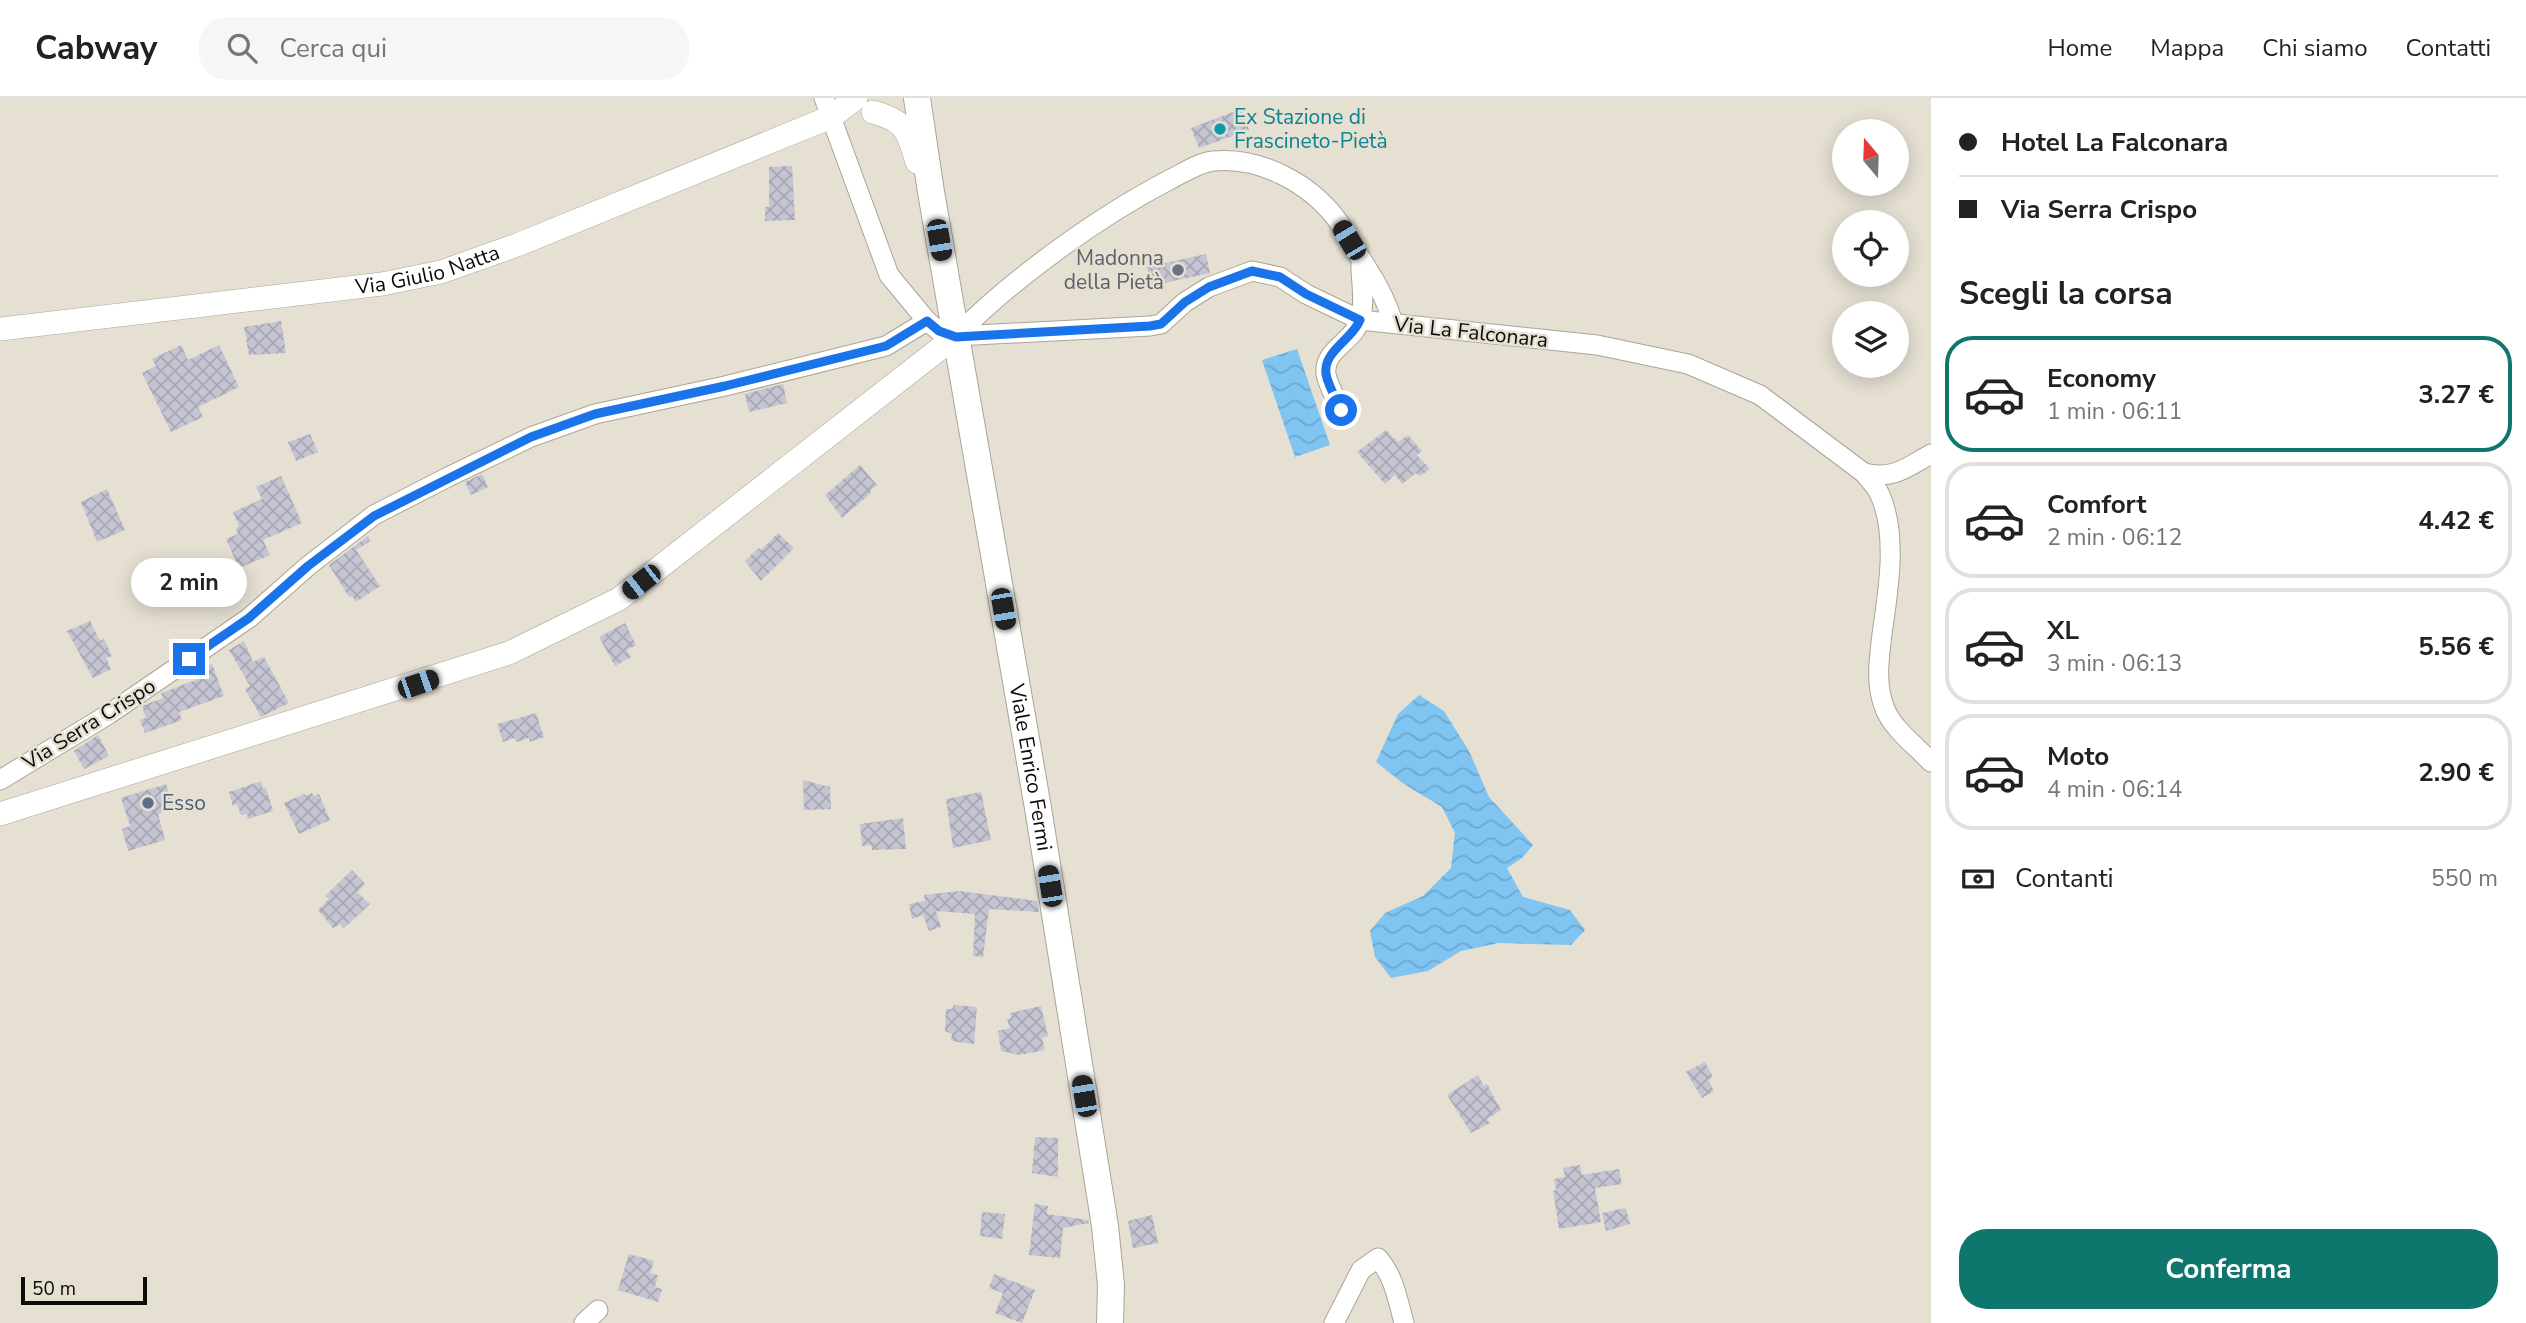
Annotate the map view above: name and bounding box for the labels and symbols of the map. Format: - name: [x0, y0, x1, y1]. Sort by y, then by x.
- place label: Ex Stazione di Frascineto-Pietà: [1234, 103, 1388, 155]
- north arrow: [1832, 119, 1909, 196]
- marker: Ex Stazione di Frascineto-Pietà: [1212, 121, 1228, 137]
- car: [926, 217, 953, 263]
- car: [1330, 217, 1369, 263]
- street label: Via Giulio Natta: [353, 238, 503, 301]
- place label: Madonna della Pietà: [1064, 244, 1164, 296]
- marker: Madonna della Pietà: [1170, 262, 1186, 278]
- street label: Via La Falconara: [1392, 310, 1549, 354]
- route start: [1325, 394, 1357, 426]
- callout: 2 min: [131, 558, 247, 606]
- car: [618, 561, 665, 603]
- car: [990, 586, 1017, 632]
- route end: [173, 643, 205, 675]
- car: [395, 667, 442, 701]
- street label: Via Serra Crispo: [16, 672, 161, 777]
- street label: Viale Enrico Fermi: [1003, 681, 1059, 853]
- place label: Esso: [162, 789, 206, 817]
- marker: Esso: [140, 795, 156, 811]
- car: [1037, 864, 1064, 908]
- car: [1071, 1073, 1098, 1119]
- scale bar: [21, 1274, 147, 1306]

